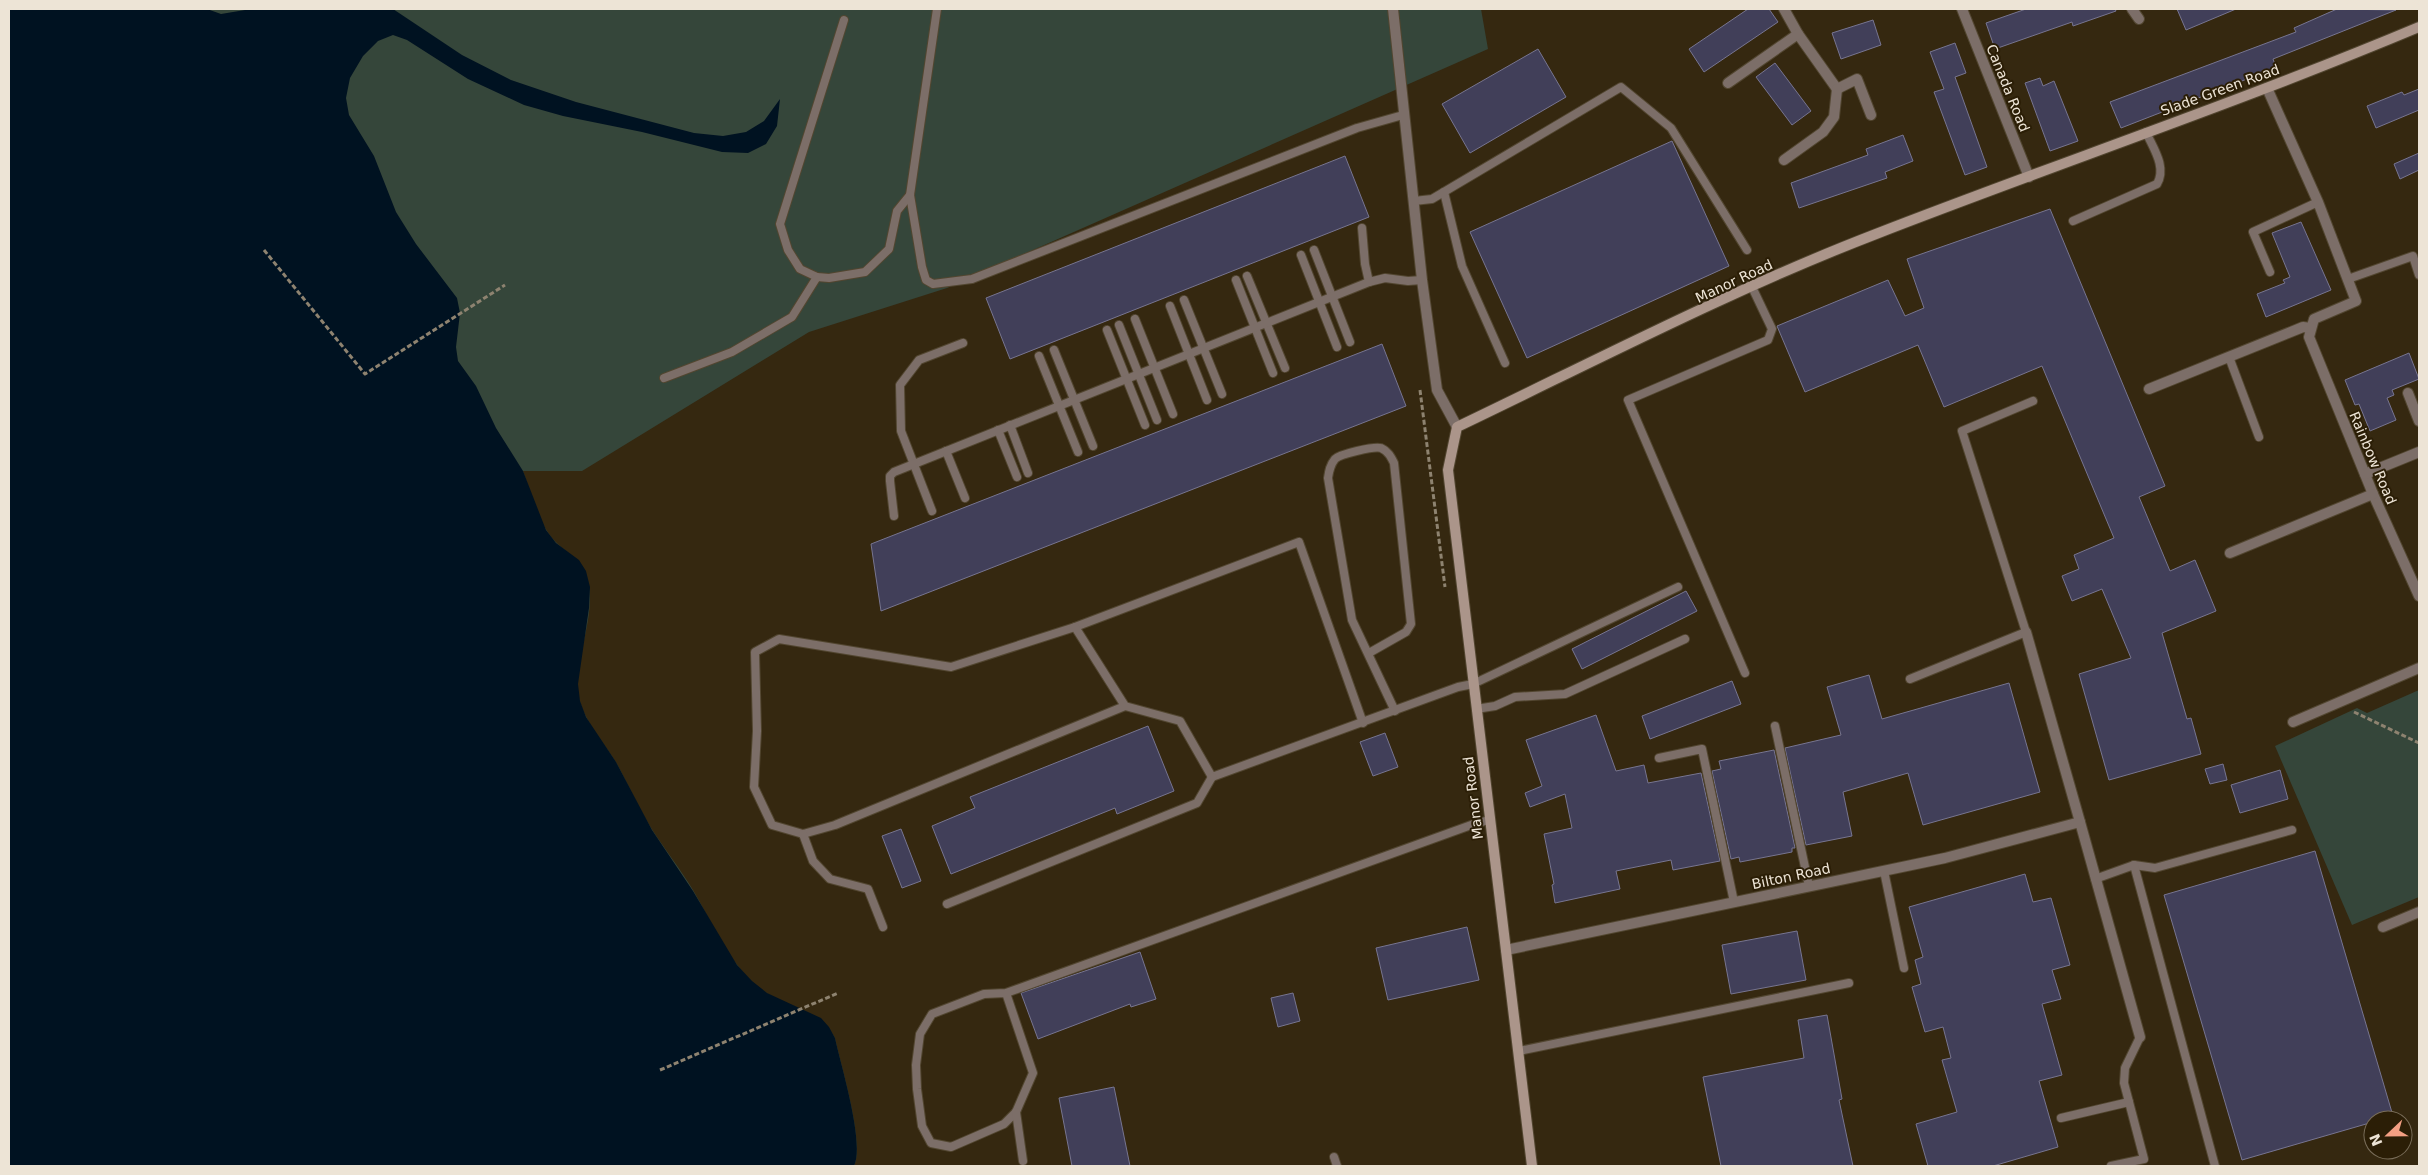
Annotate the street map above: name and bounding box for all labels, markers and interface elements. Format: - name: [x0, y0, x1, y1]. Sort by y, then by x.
- street label: Canada Road: [1983, 42, 2033, 134]
- street label: Slade Green Road: [2158, 61, 2282, 119]
- street label: Manor Road: [1693, 256, 1775, 306]
- street label: Rainbow Road: [2346, 409, 2400, 507]
- street label: Manor Road: [1460, 756, 1486, 840]
- street label: Bilton Road: [1750, 860, 1832, 892]
- north arrow: [2363, 1110, 2413, 1160]
- text: N: [2366, 1131, 2386, 1148]

